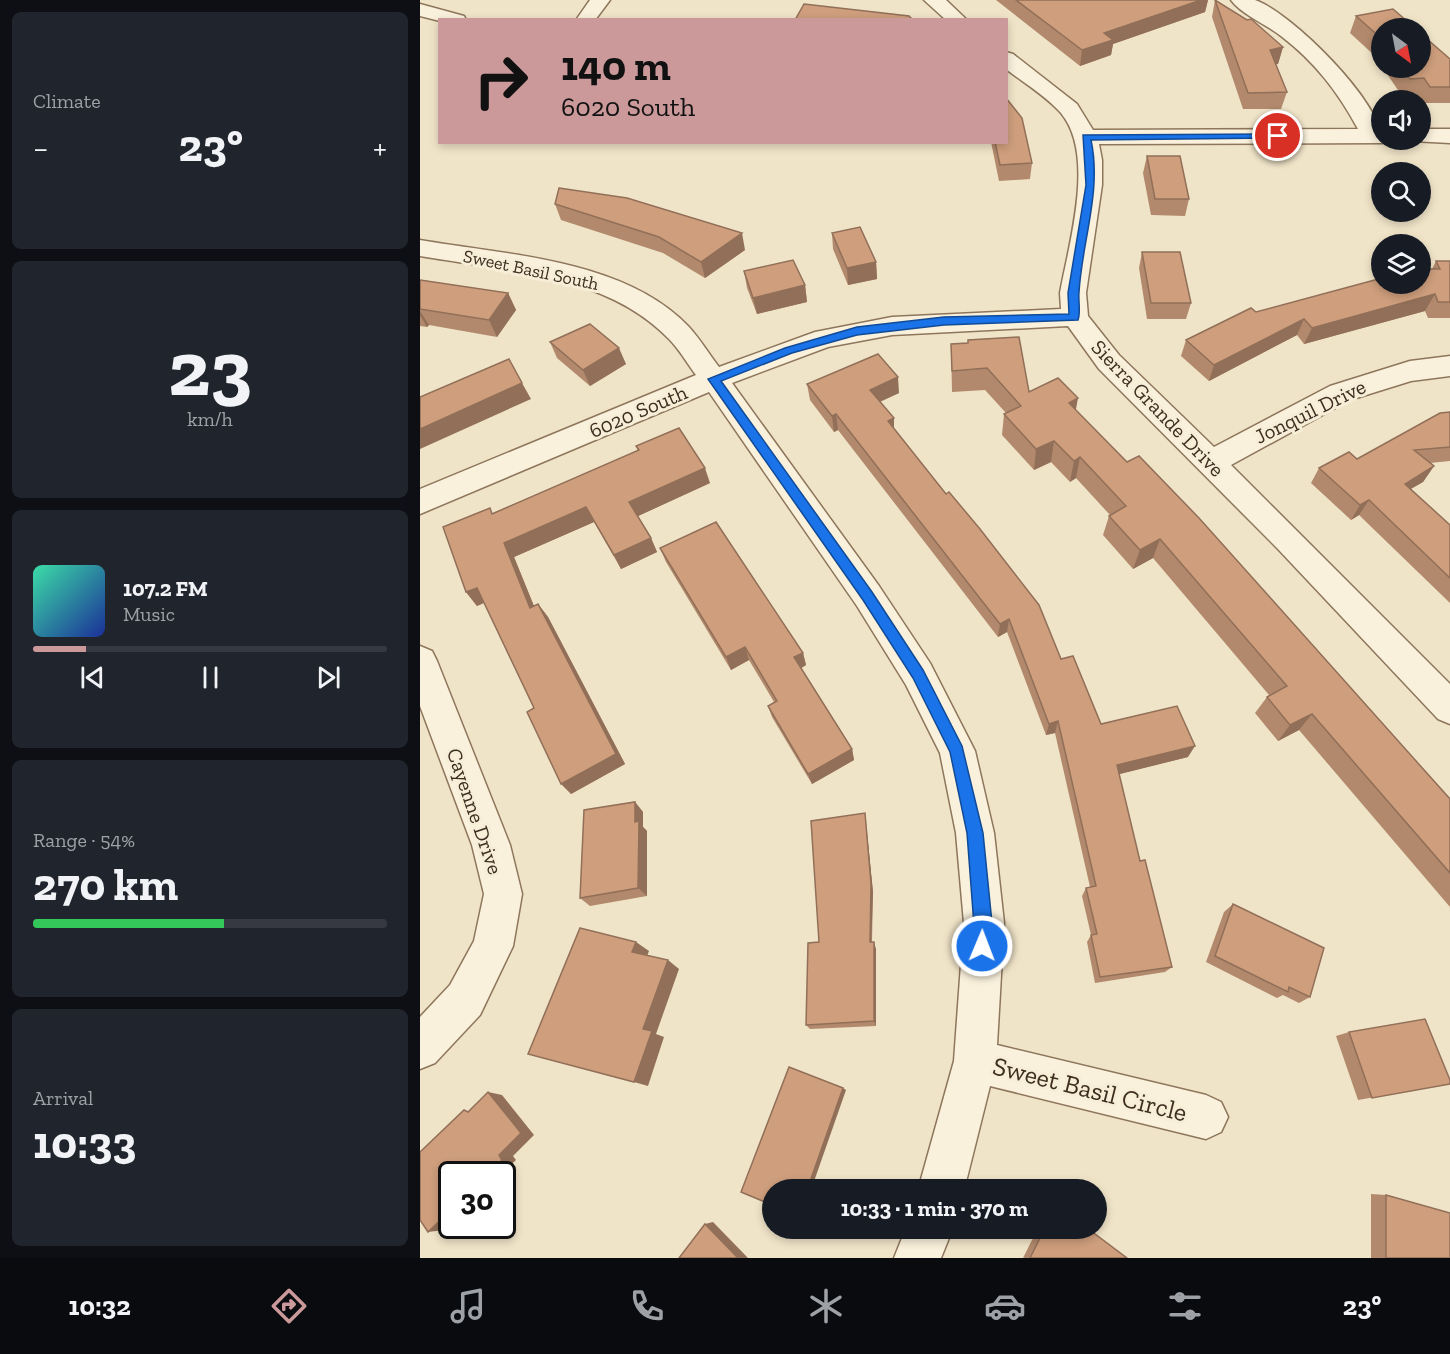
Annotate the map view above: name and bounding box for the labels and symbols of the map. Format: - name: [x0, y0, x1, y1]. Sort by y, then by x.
- north arrow: [1371, 18, 1431, 78]
- pin: [1252, 110, 1303, 161]
- street label: Sweet Basil South: [461, 245, 601, 295]
- street label: Sierra Grande Drive: [1086, 334, 1230, 482]
- street label: Jonquil Drive: [1250, 373, 1370, 449]
- street label: 6020 South: [585, 379, 691, 443]
- street label: Cayenne Drive: [442, 745, 508, 877]
- position arrow: [950, 914, 1014, 978]
- street label: Sweet Basil Circle: [989, 1049, 1191, 1129]
- speed limit sign: 30: [438, 1161, 516, 1239]

